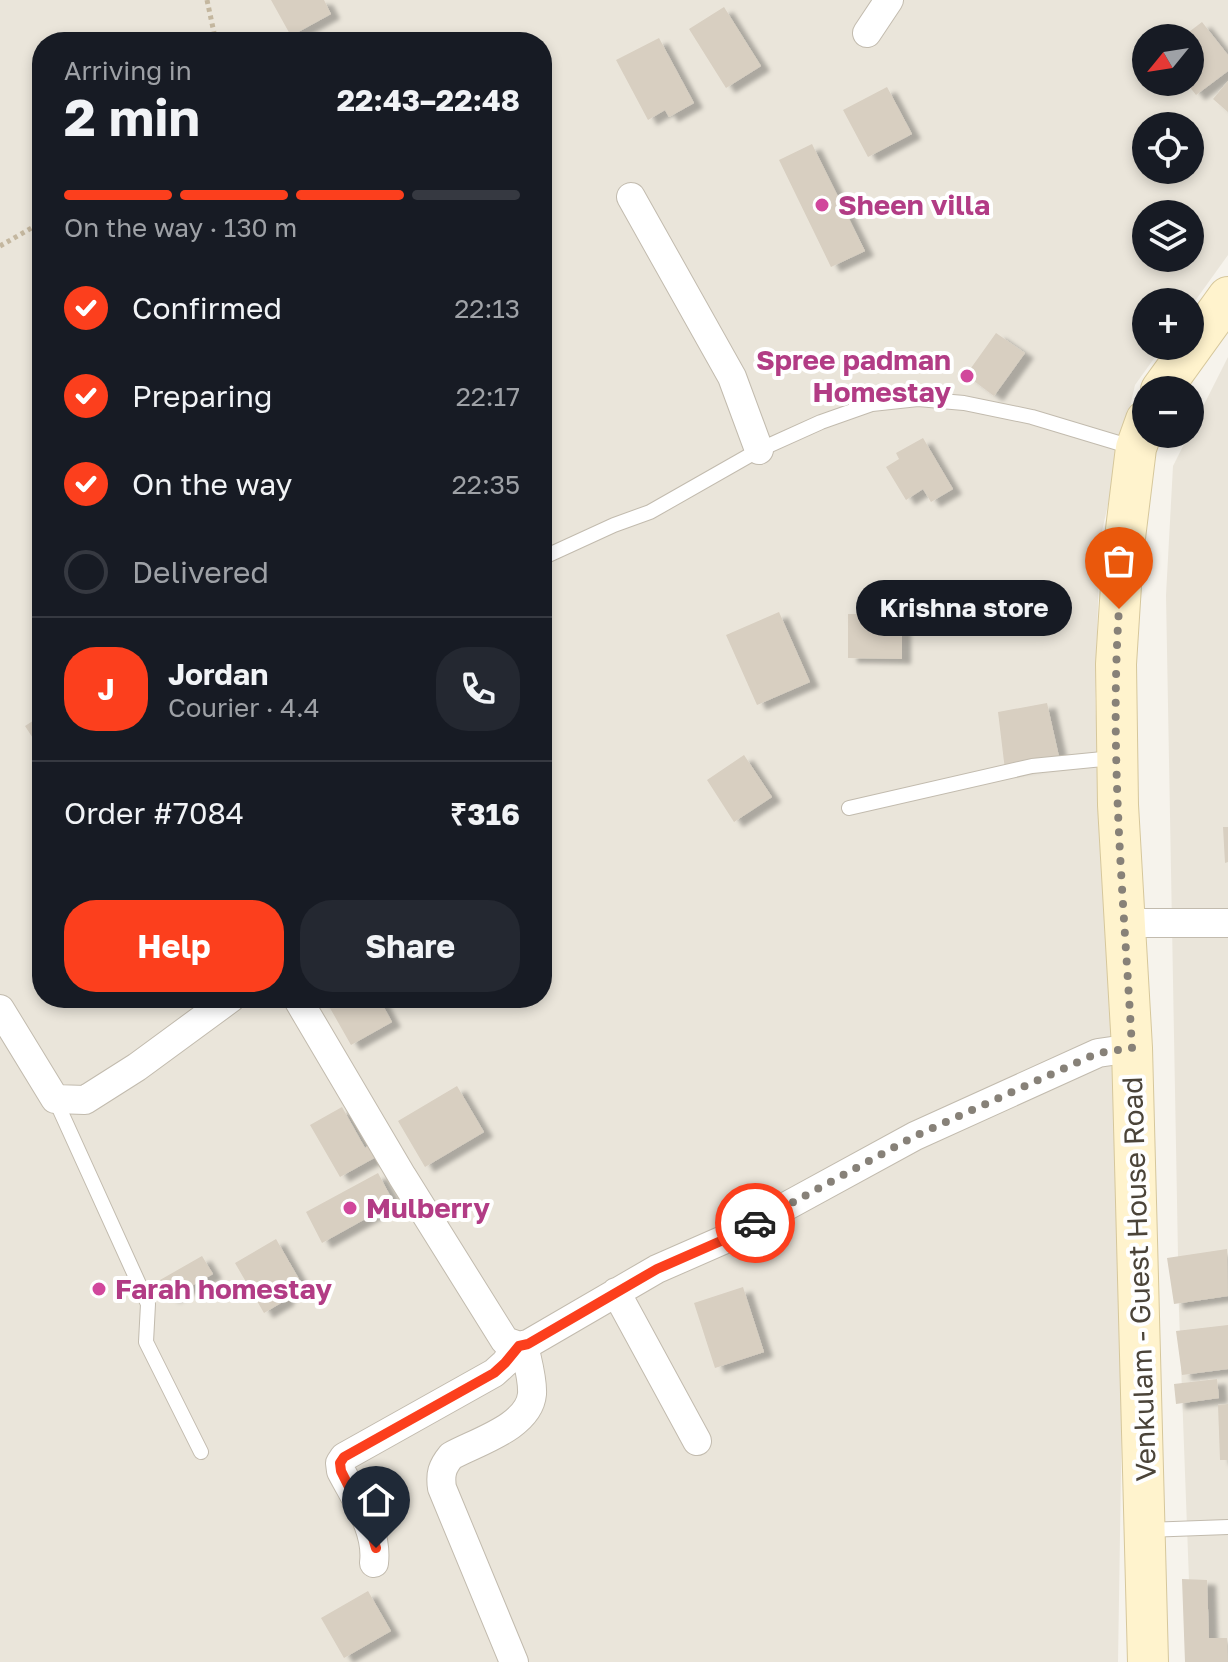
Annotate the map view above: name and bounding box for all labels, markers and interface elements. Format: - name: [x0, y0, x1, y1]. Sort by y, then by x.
- north arrow: [1132, 24, 1204, 96]
- map controls: [1132, 24, 1204, 448]
- text: Arriving in: [64, 55, 192, 86]
- text: 22:43–22:48: [337, 82, 520, 118]
- text: 2 min: [64, 85, 200, 147]
- button: locate: [1132, 112, 1204, 184]
- place label: Sheen villa: [838, 188, 990, 221]
- marker: Sheen villa: [813, 196, 831, 214]
- button: layers: [1132, 200, 1204, 272]
- text: On the way · 130 m: [64, 212, 297, 243]
- icon: check: [64, 286, 108, 330]
- button: +: [1132, 288, 1204, 360]
- text: Confirmed: [132, 290, 282, 326]
- text: 22:13: [454, 293, 520, 324]
- place label: Spree padman Homestay: [756, 343, 951, 408]
- marker: Spree padman Homestay: [958, 367, 976, 385]
- icon: check: [64, 374, 108, 418]
- button: −: [1132, 376, 1204, 448]
- text: Preparing: [132, 378, 273, 414]
- text: 22:17: [456, 381, 520, 412]
- icon: check: [64, 462, 108, 506]
- text: On the way: [132, 466, 292, 502]
- text: 22:35: [452, 469, 520, 500]
- pin: [1085, 527, 1153, 609]
- icon: bag: [1097, 539, 1141, 583]
- text: Delivered: [132, 554, 269, 590]
- callout: Krishna store: [855, 581, 1071, 637]
- text: Krishna store: [879, 592, 1049, 623]
- button: phone: [436, 647, 520, 731]
- text: Jordan: [168, 656, 268, 692]
- text: J: [97, 671, 115, 707]
- text: Courier · 4.4: [168, 692, 320, 723]
- text: Order #7084: [64, 795, 244, 831]
- text: ₹316: [450, 796, 520, 832]
- button: Help: [64, 900, 284, 992]
- button: Share: [300, 900, 520, 992]
- street label: Venkulam - Guest House Road: [1115, 1076, 1162, 1482]
- courier: [715, 1183, 795, 1263]
- place label: Mulberry: [366, 1191, 490, 1224]
- marker: Mulberry: [341, 1199, 359, 1217]
- icon: car: [733, 1201, 777, 1245]
- place label: Farah homestay: [115, 1272, 332, 1305]
- marker: Farah homestay: [90, 1280, 108, 1298]
- pin: [342, 1466, 410, 1548]
- icon: home: [354, 1478, 398, 1522]

